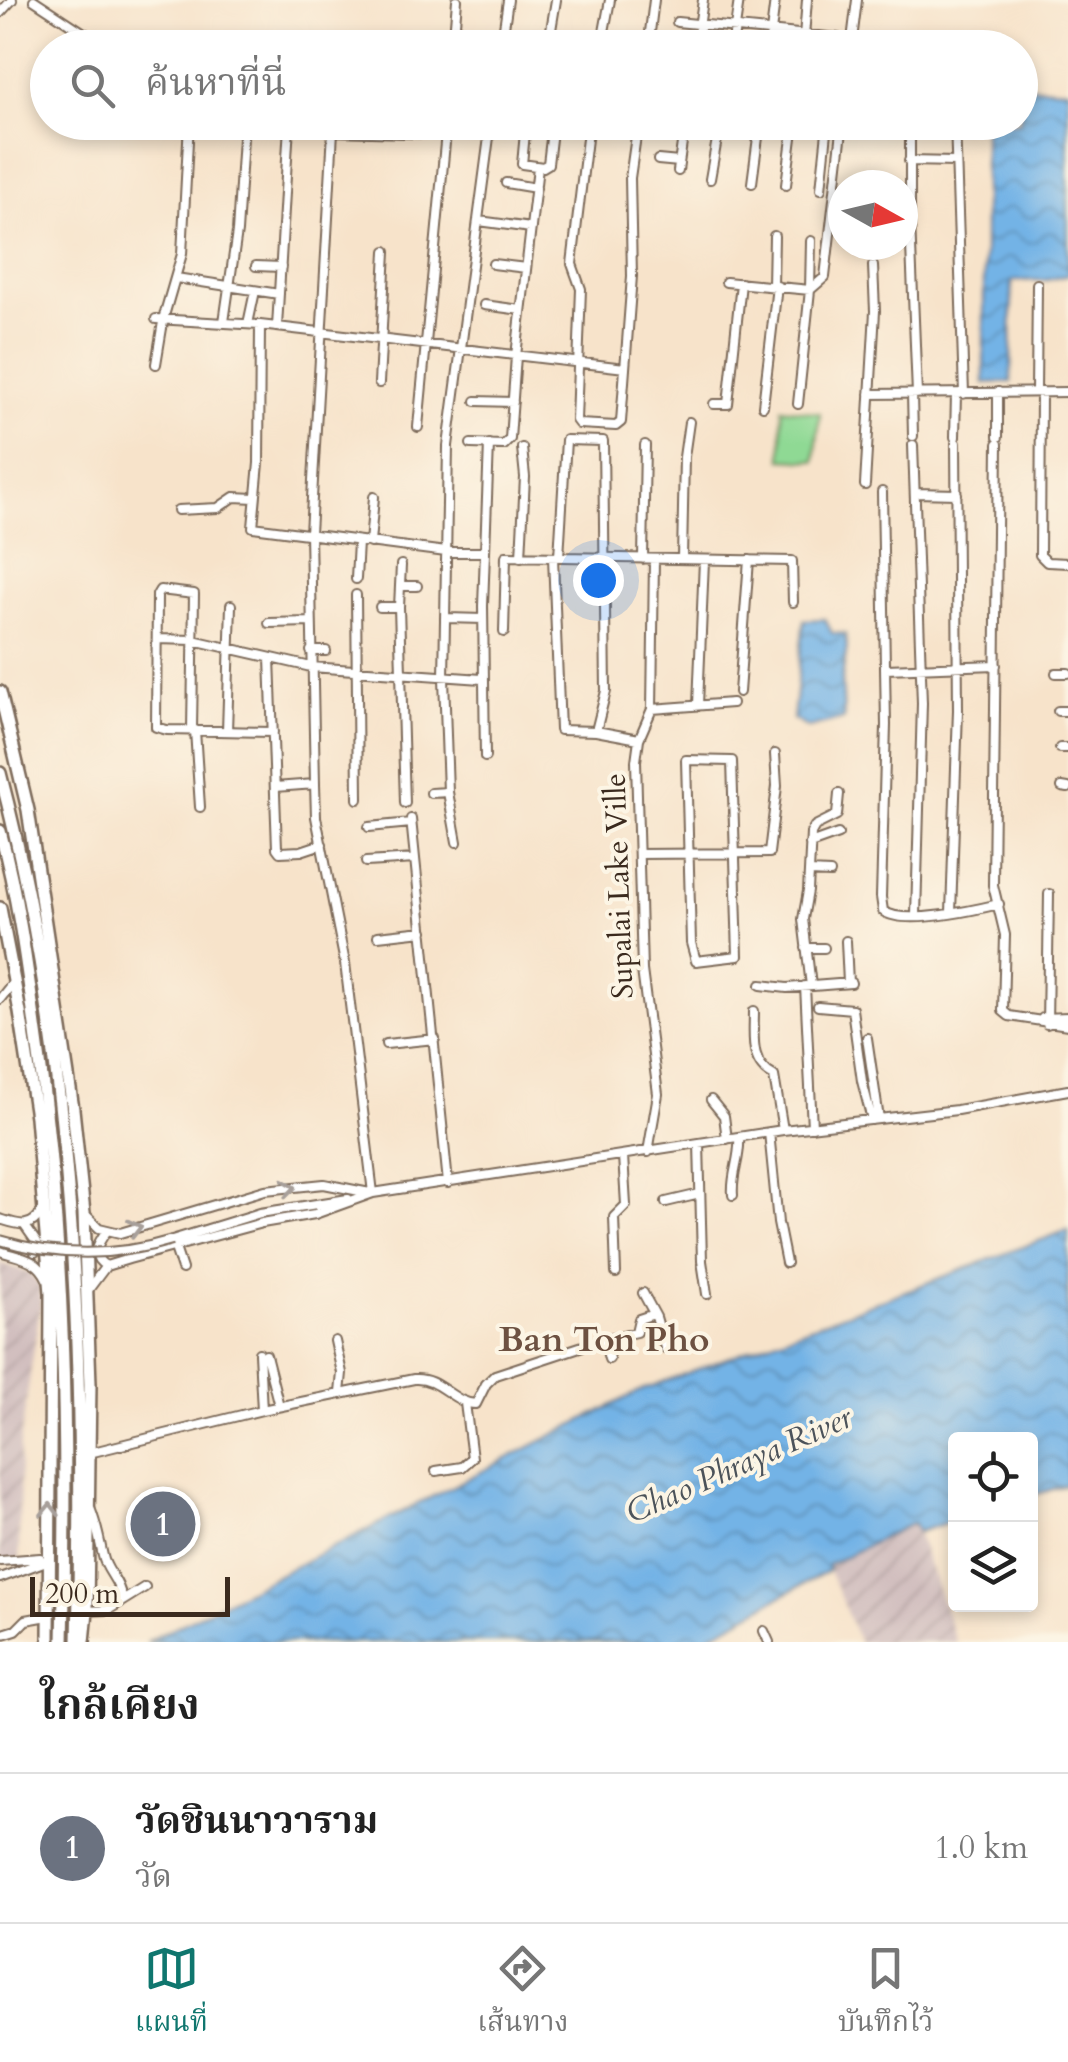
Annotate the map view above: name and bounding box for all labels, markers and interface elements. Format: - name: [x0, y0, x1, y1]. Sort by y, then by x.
- search box: [30, 30, 1038, 140]
- text: ค้นหาที่นี่: [145, 57, 286, 109]
- icon: search: [65, 58, 120, 113]
- north arrow: [828, 170, 918, 260]
- your location: [573, 555, 624, 606]
- street label: Supalai Lake Ville: [595, 772, 643, 1000]
- one-way arrow: [281, 1178, 297, 1199]
- one-way arrow: [126, 1219, 144, 1240]
- district label: Ban Ton Pho: [498, 1316, 710, 1364]
- water label: Chao Phraya River: [619, 1395, 860, 1535]
- map controls: [948, 1432, 1038, 1612]
- button: locate: [948, 1432, 1038, 1522]
- pin: 1: [130, 1486, 196, 1562]
- one-way arrow: [39, 1501, 60, 1517]
- button: layers: [948, 1522, 1038, 1612]
- scale bar: [30, 1572, 230, 1616]
- text: 200 m: [45, 1575, 119, 1613]
- text: ใกล้เคียง: [40, 1677, 200, 1734]
- text: วัดชินนาวาราม: [135, 1795, 378, 1847]
- text: 1: [64, 1826, 81, 1870]
- text: 1.0 km: [934, 1826, 1028, 1870]
- text: วัด: [135, 1855, 172, 1899]
- tab: แผนที่: [135, 1941, 208, 2046]
- tab: เส้นทาง: [477, 1941, 569, 2046]
- tab: บันทึกไว้: [838, 1941, 933, 2046]

